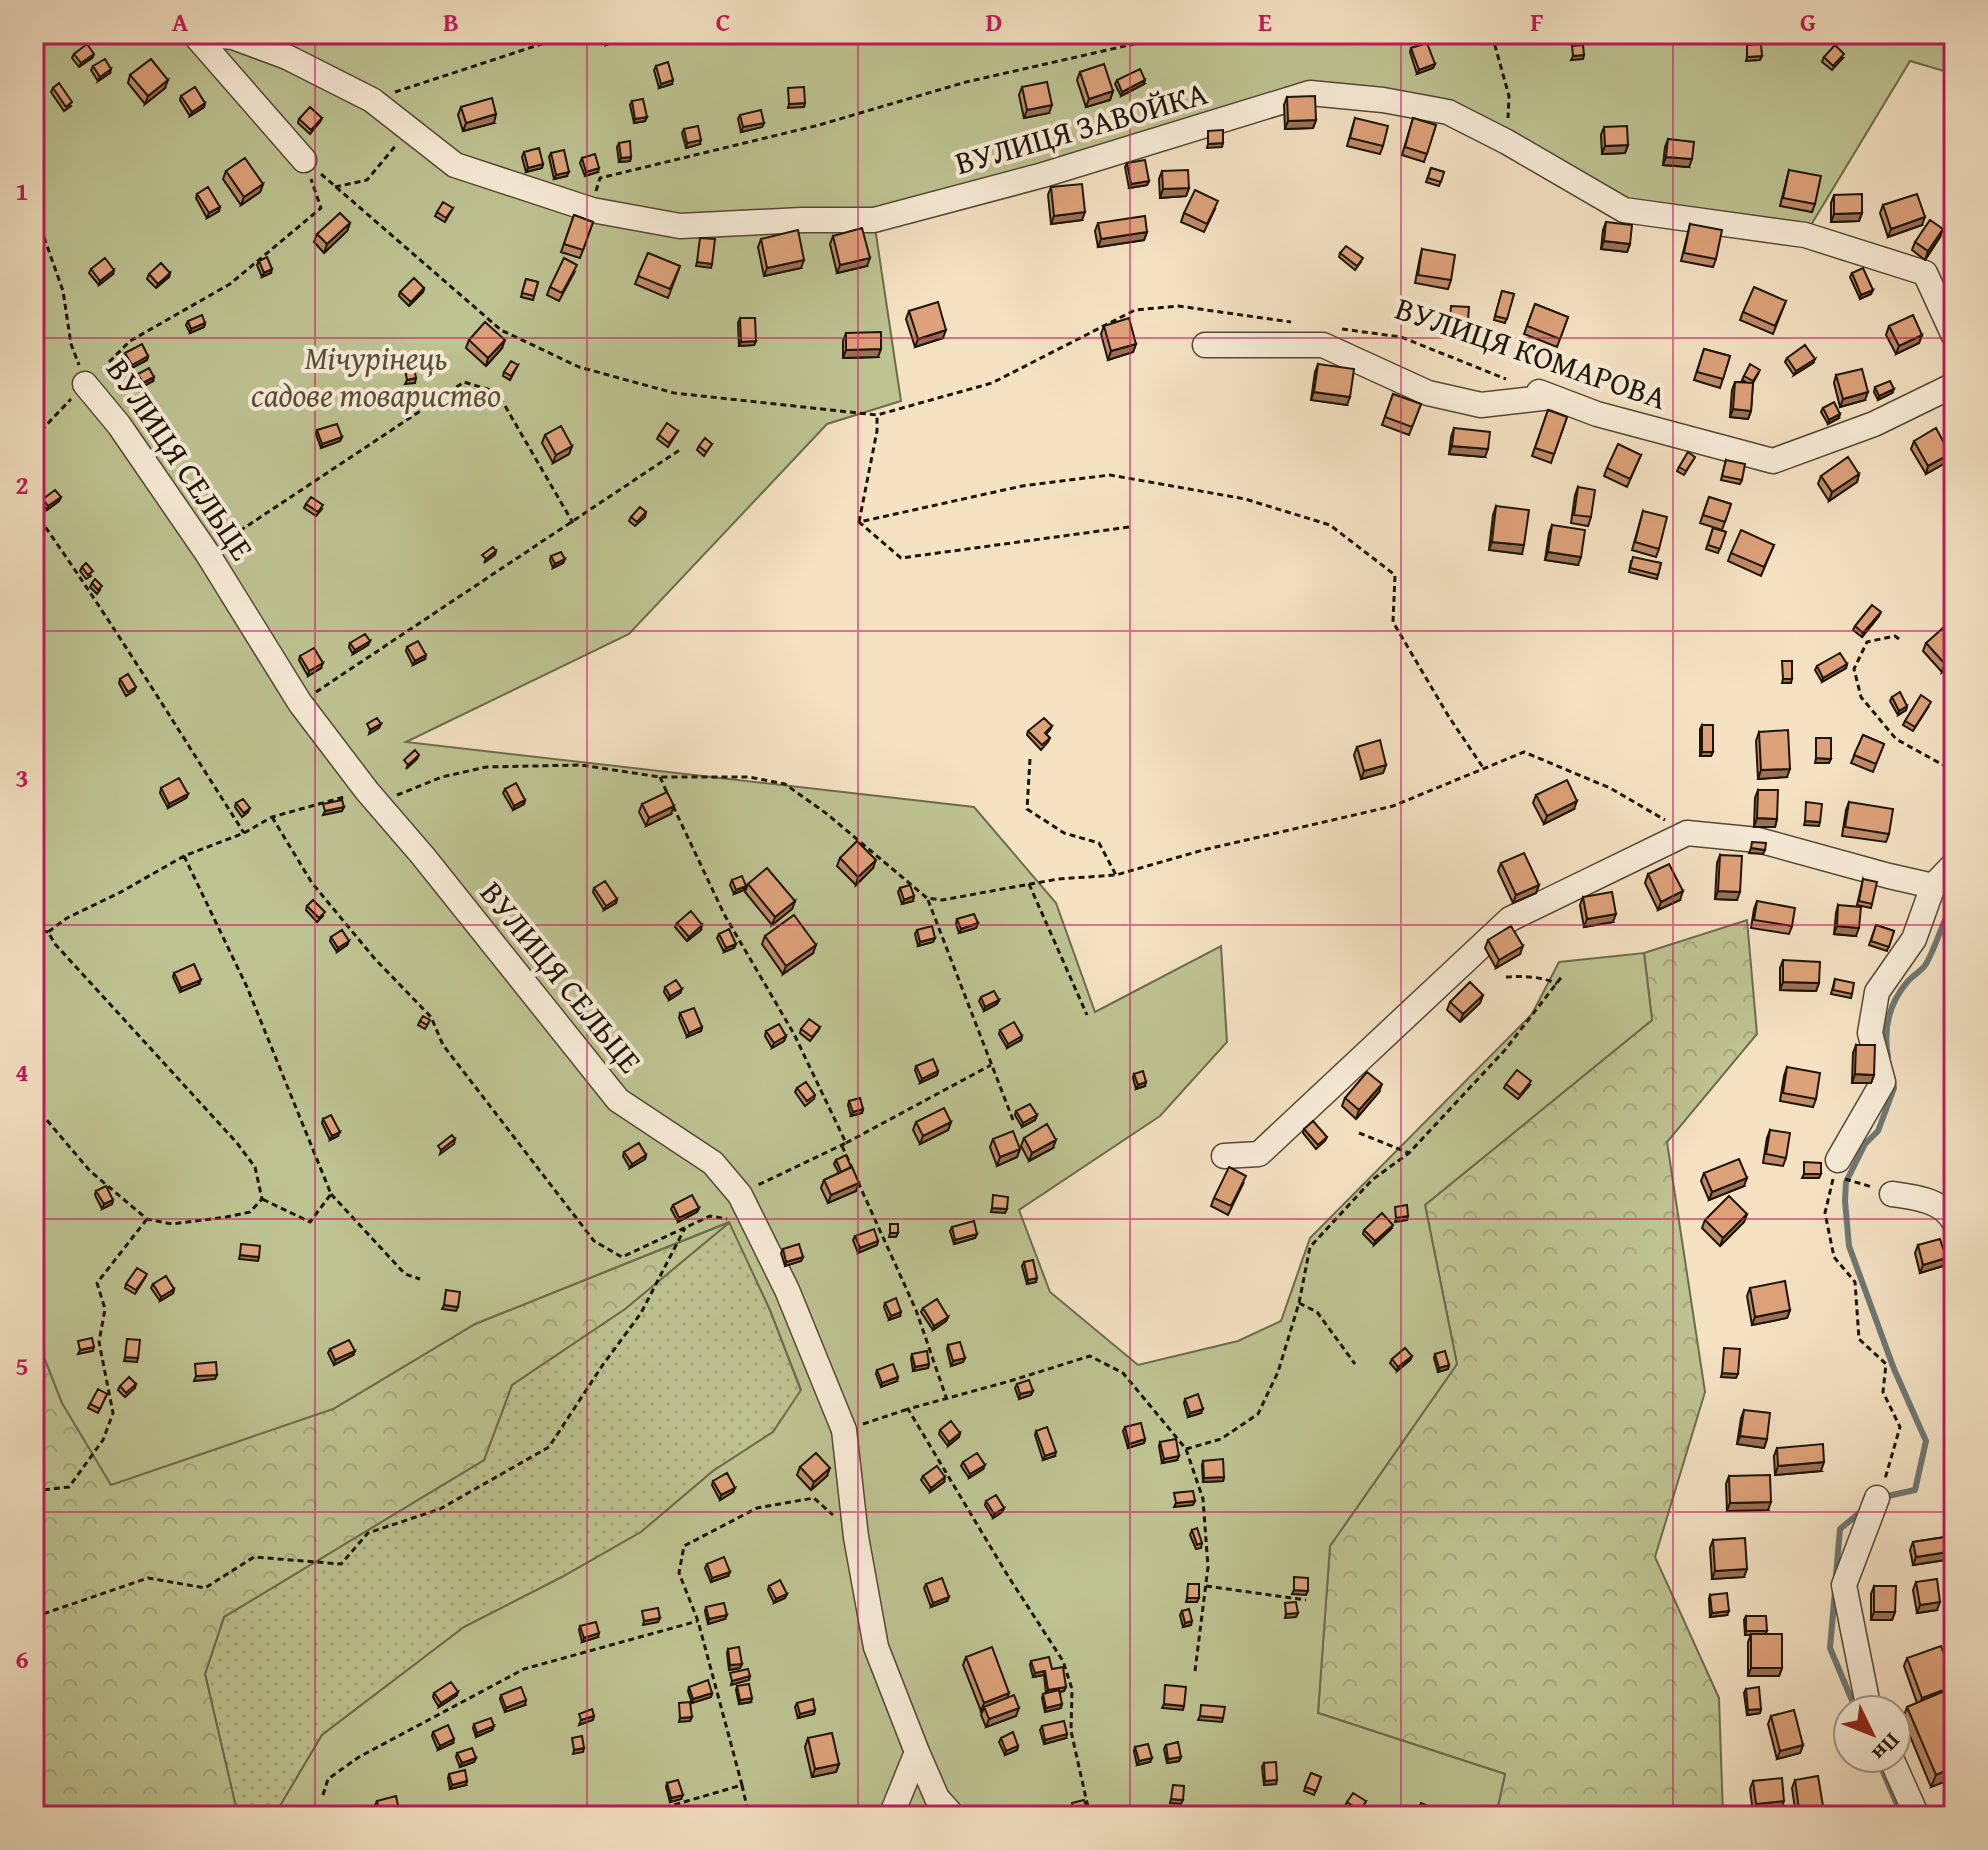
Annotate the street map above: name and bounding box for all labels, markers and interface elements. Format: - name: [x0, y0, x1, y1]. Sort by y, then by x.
- text: A: [172, 2, 189, 41]
- text: B: [443, 2, 459, 41]
- text: C: [716, 2, 730, 41]
- text: D: [986, 2, 1002, 41]
- text: E: [1258, 2, 1272, 41]
- text: F: [1530, 2, 1544, 41]
- text: G: [1800, 2, 1816, 41]
- street label: ВУЛИЦЯ ЗАВОЙКА: [949, 69, 1213, 186]
- text: 1: [15, 171, 29, 210]
- street label: ВУЛИЦЯ КОМАРОВА: [1389, 284, 1674, 421]
- park label: Мічурінець садове товариство: [251, 334, 501, 418]
- street label: ВУЛИЦЯ СЕЛЬЦЕ: [95, 348, 265, 569]
- text: 2: [15, 465, 29, 504]
- text: 3: [15, 758, 29, 797]
- street label: ВУЛИЦЯ СЕЛЬЦЕ: [469, 871, 653, 1083]
- text: 4: [15, 1052, 29, 1091]
- text: 5: [15, 1346, 29, 1385]
- text: 6: [15, 1639, 29, 1678]
- north arrow: [1832, 1694, 1912, 1774]
- text: Пн: [1865, 1726, 1908, 1769]

